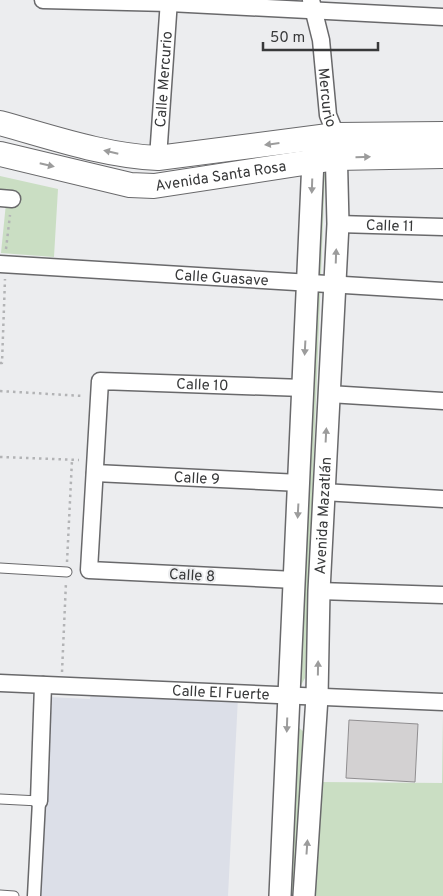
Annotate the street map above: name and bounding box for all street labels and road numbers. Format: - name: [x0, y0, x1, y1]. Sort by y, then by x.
- street label: Calle Mercurio: [152, 30, 178, 128]
- street label: Mercurio: [313, 67, 340, 130]
- street label: Avenida Santa Rosa: [154, 158, 288, 197]
- street label: Calle 11: [366, 217, 414, 237]
- street label: Calle Guasave: [174, 267, 269, 291]
- street label: Calle 10: [176, 376, 229, 396]
- street label: Avenida Mazatlán: [312, 456, 337, 575]
- street label: Calle 9: [173, 469, 220, 490]
- street label: Calle 8: [168, 566, 215, 587]
- street label: Calle El Fuerte: [171, 682, 270, 706]

